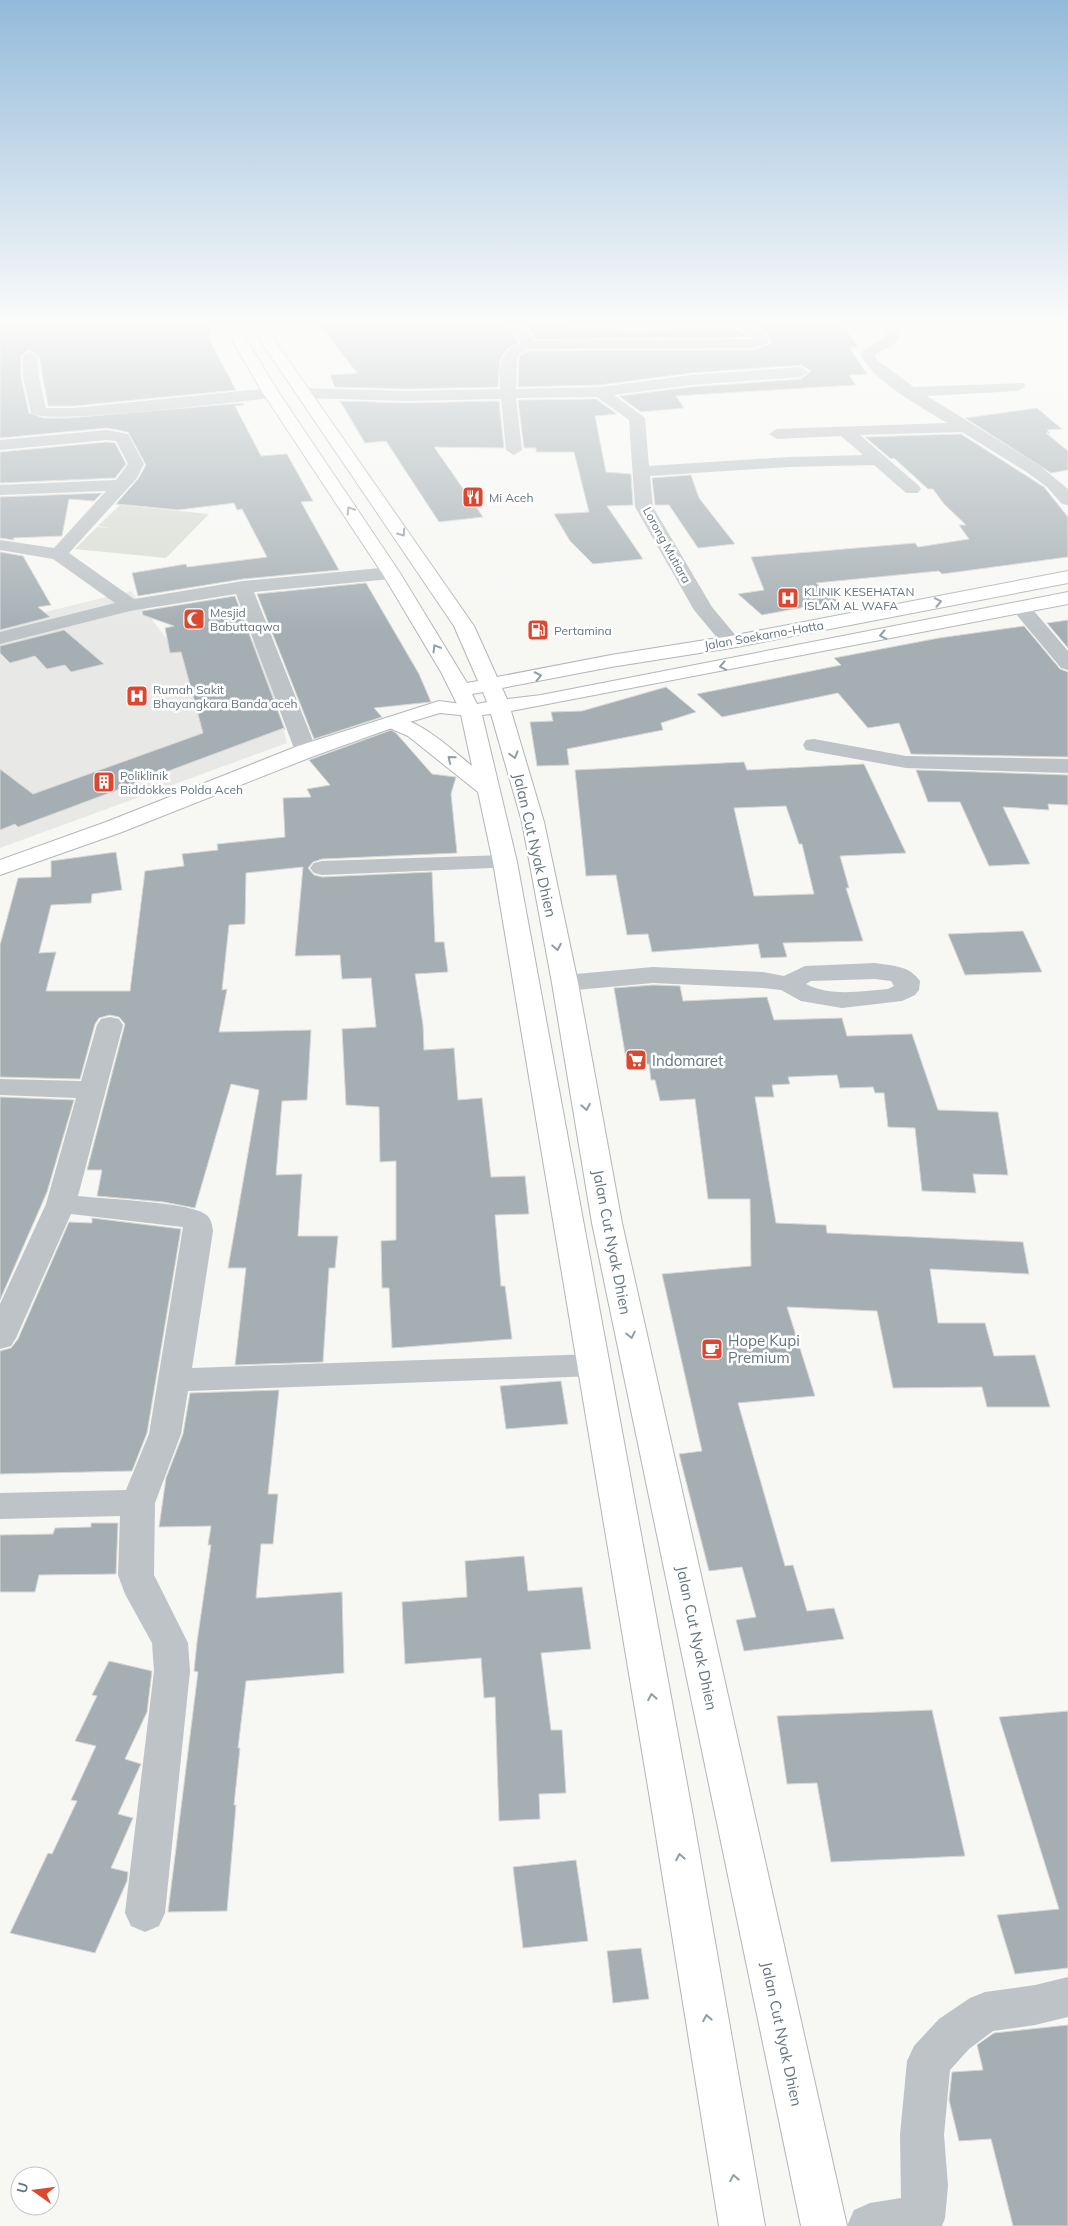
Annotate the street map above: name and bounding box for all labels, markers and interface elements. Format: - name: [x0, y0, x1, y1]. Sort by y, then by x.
- restaurant icon: Mi Aceh: [461, 485, 485, 509]
- place label: Mi Aceh: [489, 490, 533, 505]
- street label: Lorong Mutiara: [640, 504, 694, 586]
- one-way arrow: [346, 507, 356, 516]
- one-way arrow: [396, 527, 405, 537]
- place label: KLINIK KESEHATAN ISLAM AL WAFA: [804, 584, 914, 613]
- hospital icon: KLINIK KESEHATAN ISLAM AL WAFA: [776, 586, 800, 610]
- one-way arrow: [934, 597, 943, 608]
- place label: Mesjid Babuttaqwa: [210, 605, 280, 634]
- mosque icon: Mesjid Babuttaqwa: [182, 607, 206, 631]
- street label: Jalan Soekarno-Hatta: [703, 617, 825, 653]
- fuel station icon: Pertamina: [526, 618, 550, 642]
- place label: Pertamina: [554, 623, 612, 638]
- one-way arrow: [879, 629, 887, 640]
- one-way arrow: [433, 644, 443, 653]
- one-way arrow: [719, 661, 728, 671]
- one-way arrow: [533, 672, 542, 682]
- place label: Rumah Sakit Bhayangkara Banda aceh: [153, 682, 298, 711]
- hospital icon: Rumah Sakit Bhayangkara Banda aceh: [125, 684, 149, 708]
- one-way arrow: [508, 750, 518, 758]
- one-way arrow: [448, 757, 457, 765]
- place label: Poliklinik Biddokkes Polda Aceh: [120, 768, 243, 797]
- building icon: Poliklinik Biddokkes Polda Aceh: [92, 770, 116, 794]
- street label: Jalan Cut Nyak Dhien: [509, 771, 561, 919]
- one-way arrow: [552, 943, 562, 951]
- supermarket icon: Indomaret: [624, 1048, 648, 1072]
- place label: Indomaret: [652, 1051, 723, 1070]
- one-way arrow: [581, 1103, 591, 1111]
- street label: Jalan Cut Nyak Dhien: [589, 1168, 635, 1316]
- one-way arrow: [625, 1331, 636, 1340]
- place label: Hope Kupi Premium: [728, 1331, 800, 1367]
- cafe icon: Hope Kupi Premium: [700, 1337, 724, 1361]
- street label: Jalan Cut Nyak Dhien: [672, 1564, 722, 1712]
- one-way arrow: [648, 1693, 658, 1702]
- one-way arrow: [676, 1853, 686, 1862]
- street label: Jalan Cut Nyak Dhien: [757, 1960, 807, 2108]
- one-way arrow: [703, 2013, 713, 2022]
- north arrow: [10, 2166, 60, 2216]
- one-way arrow: [730, 2174, 740, 2182]
- text: U: [12, 2181, 32, 2195]

